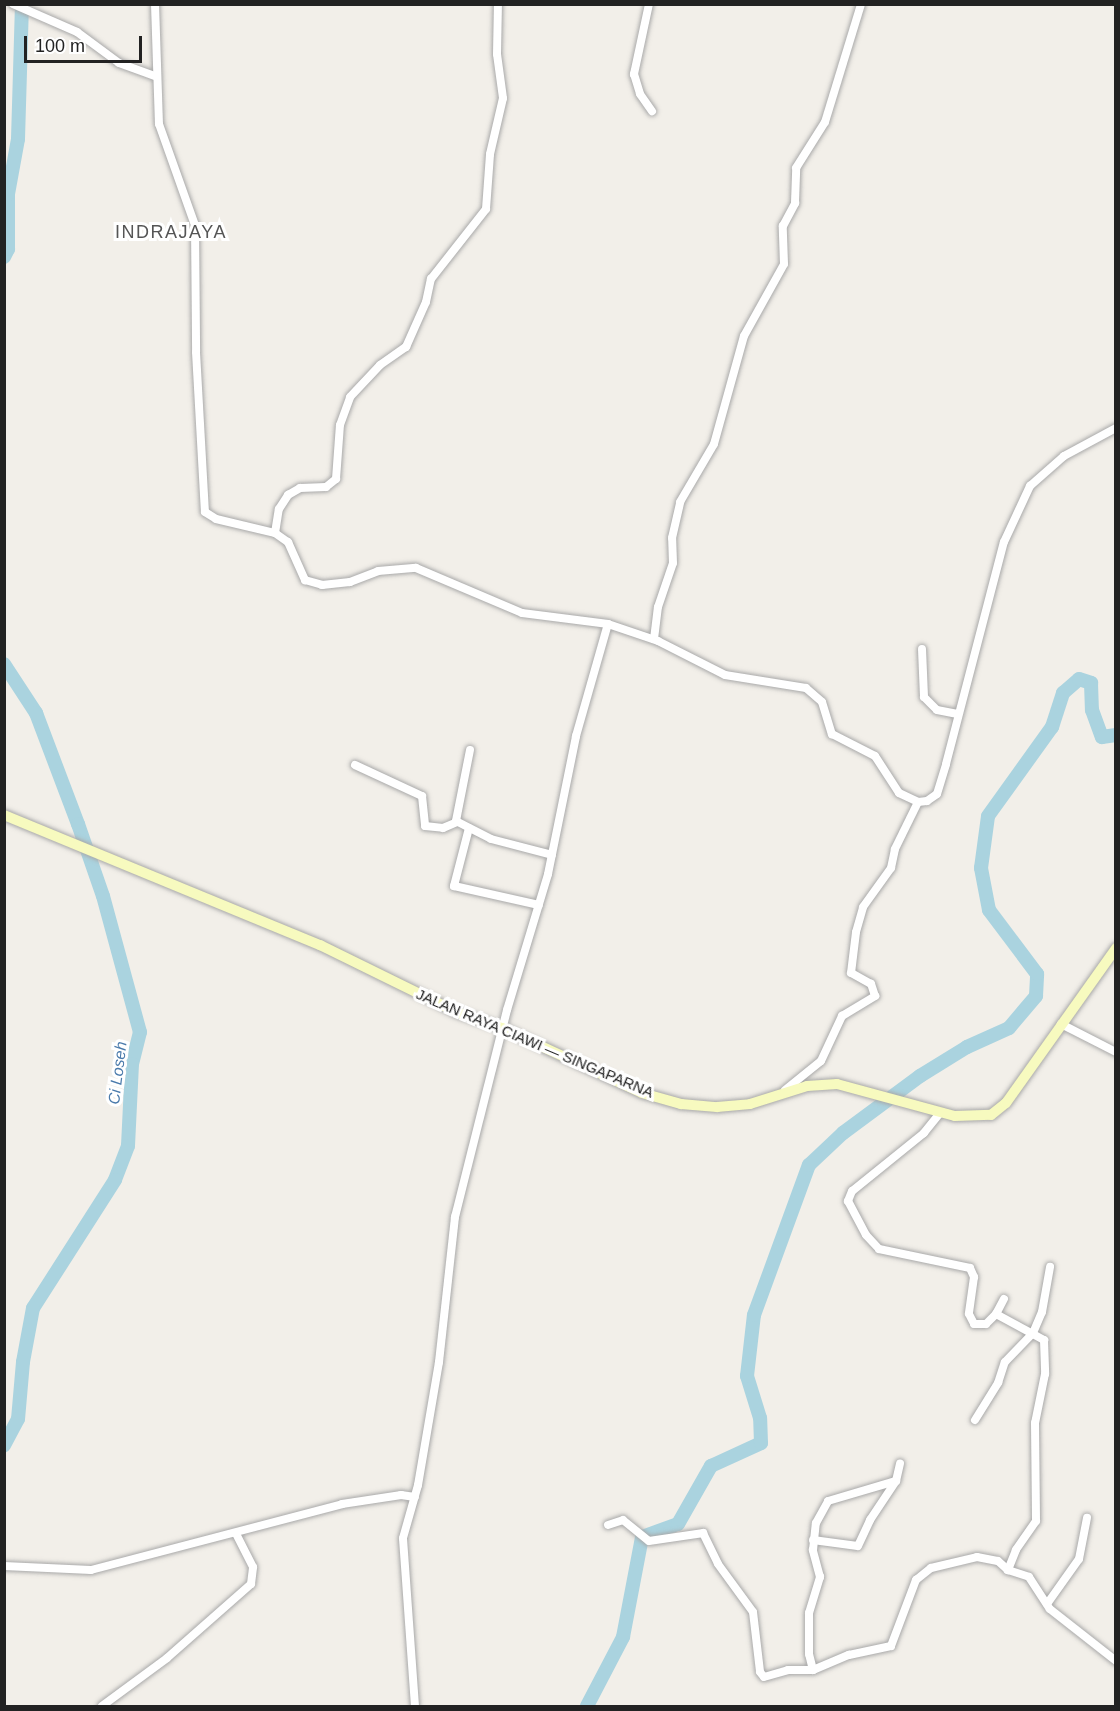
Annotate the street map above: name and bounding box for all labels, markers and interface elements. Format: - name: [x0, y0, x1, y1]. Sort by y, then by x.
- scale bar: [27, 24, 146, 62]
- text: 100 m: [35, 36, 85, 56]
- district label: INDRAJAYA: [115, 221, 227, 243]
- street label: JALAN RAYA CIAWI — SINGAPARNA: [413, 985, 657, 1101]
- water label: Ci Loseh: [105, 1040, 131, 1106]

